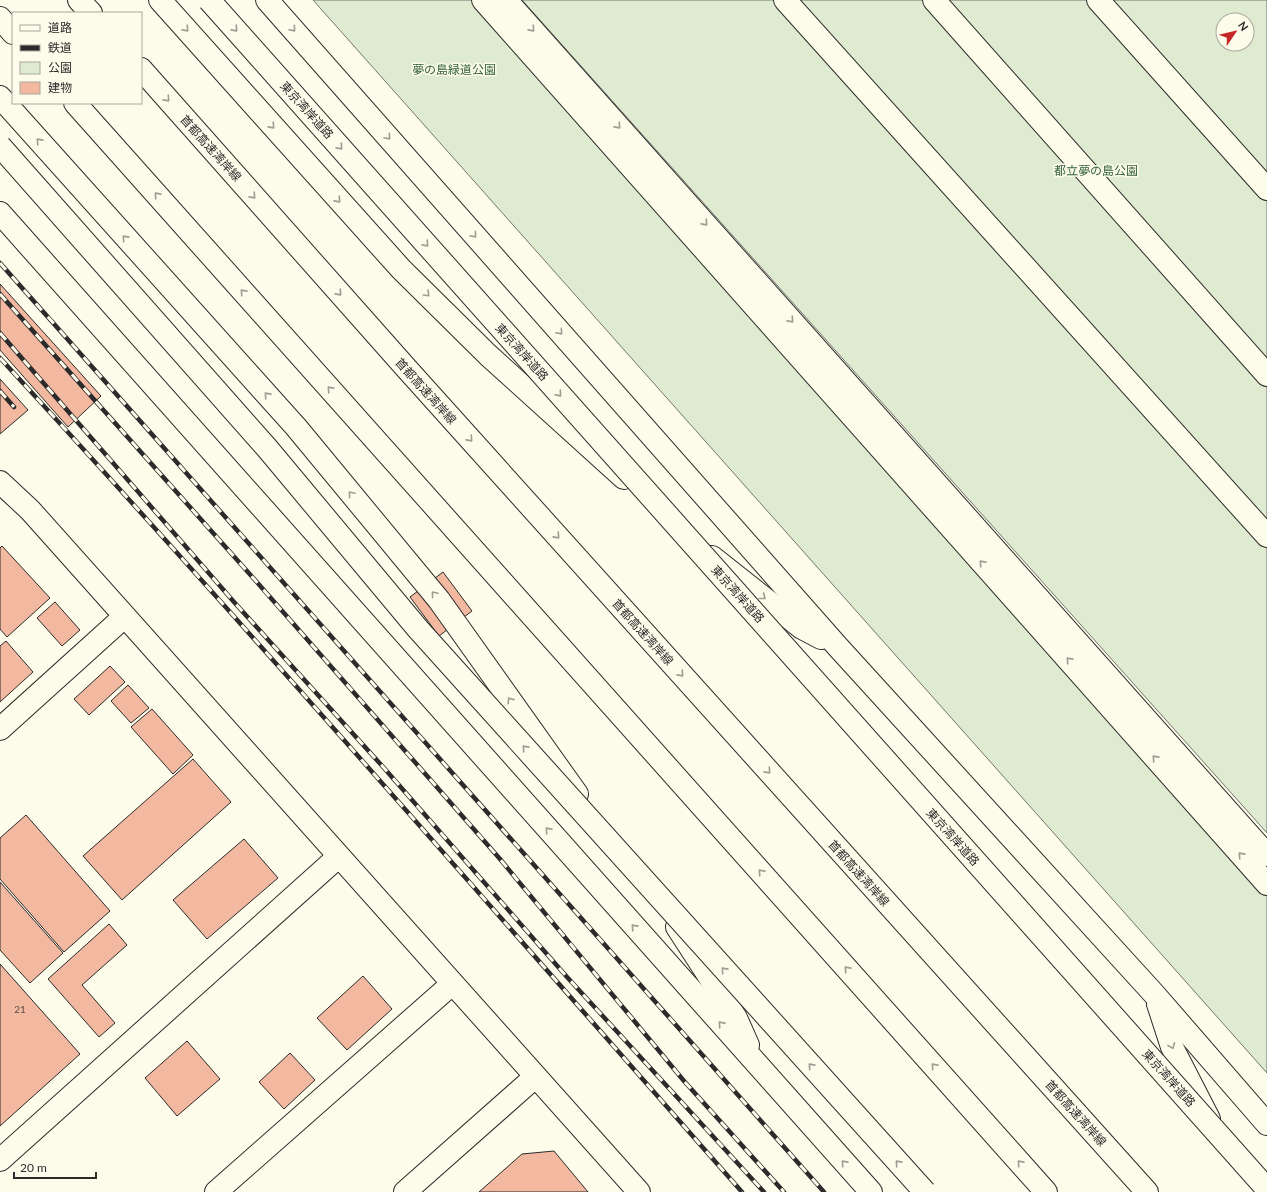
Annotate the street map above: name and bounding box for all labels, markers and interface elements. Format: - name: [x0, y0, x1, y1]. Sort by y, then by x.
- legend: [12, 12, 142, 104]
- north arrow: [1215, 12, 1255, 52]
- text: N: [1236, 19, 1251, 33]
- text: 道路: [48, 20, 72, 35]
- one-way arrow: [181, 24, 188, 32]
- one-way arrow: [230, 24, 238, 32]
- one-way arrow: [288, 24, 295, 32]
- one-way arrow: [527, 24, 534, 32]
- text: 鉄道: [48, 40, 72, 55]
- text: 公園: [48, 60, 72, 75]
- park label: 夢の島緑道公園: [412, 62, 496, 77]
- street label: 東京湾岸道路: [277, 78, 337, 142]
- text: 建物: [48, 80, 72, 95]
- one-way arrow: [162, 94, 169, 101]
- street label: 首都高速湾岸線: [177, 112, 245, 184]
- one-way arrow: [613, 121, 621, 129]
- one-way arrow: [267, 122, 274, 129]
- one-way arrow: [383, 132, 391, 140]
- one-way arrow: [36, 138, 44, 146]
- one-way arrow: [335, 142, 343, 150]
- park label: 都立夢の島公園: [1054, 163, 1138, 178]
- one-way arrow: [249, 191, 256, 199]
- one-way arrow: [154, 192, 162, 200]
- one-way arrow: [333, 195, 340, 202]
- one-way arrow: [700, 219, 707, 226]
- one-way arrow: [469, 230, 476, 237]
- one-way arrow: [123, 235, 130, 243]
- one-way arrow: [422, 240, 429, 247]
- one-way arrow: [335, 288, 342, 296]
- one-way arrow: [241, 289, 248, 297]
- one-way arrow: [422, 289, 430, 297]
- one-way arrow: [786, 316, 793, 323]
- street label: 東京湾岸道路: [492, 320, 552, 384]
- one-way arrow: [555, 327, 563, 335]
- street label: 首都高速湾岸線: [392, 355, 460, 427]
- one-way arrow: [327, 386, 335, 394]
- one-way arrow: [555, 389, 562, 397]
- one-way arrow: [264, 392, 272, 400]
- one-way arrow: [465, 435, 472, 442]
- one-way arrow: [349, 491, 356, 498]
- one-way arrow: [552, 531, 560, 539]
- one-way arrow: [980, 560, 987, 568]
- street label: 東京湾岸道路: [708, 562, 768, 626]
- one-way arrow: [432, 591, 439, 598]
- one-way arrow: [758, 592, 765, 599]
- street label: 首都高速湾岸線: [609, 596, 677, 668]
- one-way arrow: [1066, 658, 1073, 665]
- one-way arrow: [677, 670, 684, 677]
- one-way arrow: [508, 697, 515, 704]
- one-way arrow: [523, 746, 530, 753]
- one-way arrow: [1153, 755, 1160, 762]
- one-way arrow: [764, 766, 771, 774]
- street label: 東京湾岸道路: [923, 805, 983, 869]
- one-way arrow: [545, 827, 552, 835]
- street label: 首都高速湾岸線: [825, 837, 893, 909]
- one-way arrow: [1238, 852, 1246, 860]
- one-way arrow: [758, 869, 765, 877]
- one-way arrow: [632, 924, 639, 932]
- one-way arrow: [845, 966, 852, 974]
- one-way arrow: [722, 967, 729, 975]
- house number: 21: [14, 1003, 26, 1015]
- one-way arrow: [718, 1022, 725, 1029]
- one-way arrow: [1168, 1042, 1176, 1049]
- street label: 東京湾岸道路: [1139, 1046, 1199, 1110]
- one-way arrow: [931, 1063, 939, 1071]
- one-way arrow: [809, 1064, 816, 1071]
- street label: 首都高速湾岸線: [1042, 1077, 1110, 1149]
- scale bar: [14, 1154, 96, 1180]
- text: 20 m: [20, 1160, 47, 1175]
- one-way arrow: [842, 1160, 849, 1168]
- one-way arrow: [896, 1160, 903, 1168]
- one-way arrow: [1018, 1160, 1025, 1168]

